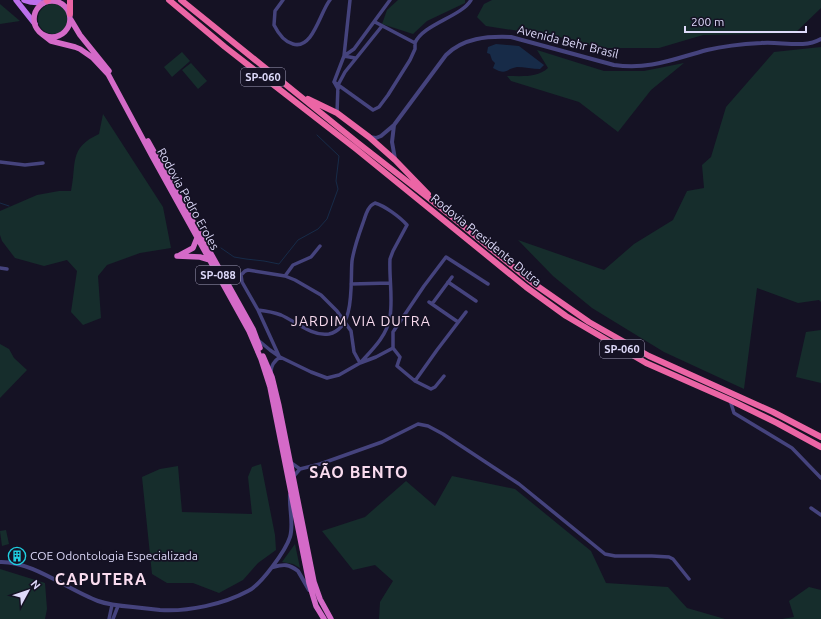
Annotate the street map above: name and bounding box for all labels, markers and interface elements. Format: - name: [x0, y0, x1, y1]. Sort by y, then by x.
- scale bar: [685, 8, 806, 34]
- text: 200 m: [691, 15, 724, 28]
- street label: Avenida Behr Brasil: [516, 23, 620, 60]
- road number: SP-060: [241, 68, 285, 86]
- street label: Rodovia Pedro Eroles: [155, 146, 222, 252]
- street label: Rodovia Presidente Dutra: [429, 191, 544, 288]
- road number: SP-088: [196, 266, 240, 284]
- district label: JARDIM VIA DUTRA: [291, 313, 431, 329]
- road number: SP-060: [600, 340, 644, 358]
- district label: SÃO BENTO: [309, 462, 409, 481]
- building icon: COE Odontologia Especializada: [7, 546, 27, 566]
- place label: COE Odontologia Especializada: [30, 549, 198, 562]
- district label: CAPUTERA: [55, 570, 147, 588]
- north arrow: [8, 571, 48, 611]
- text: N: [28, 578, 43, 592]

